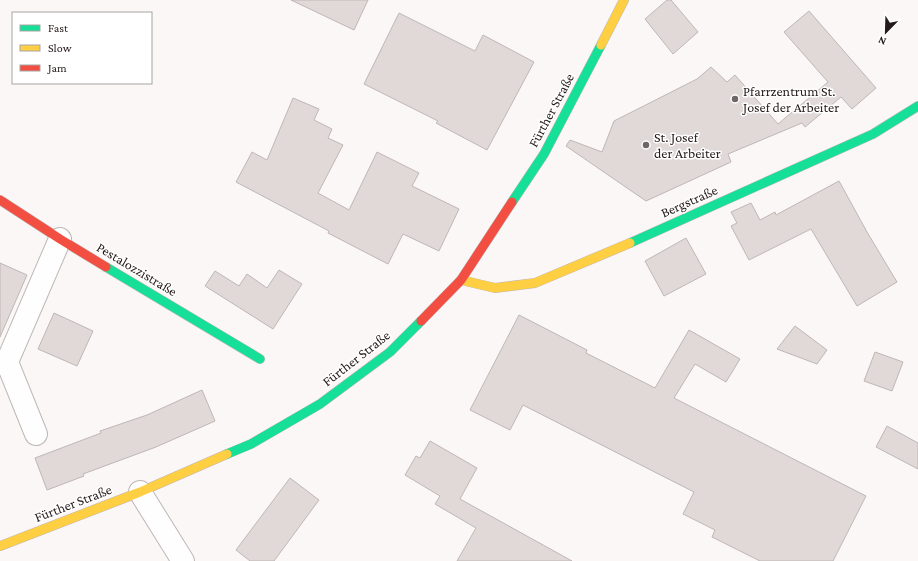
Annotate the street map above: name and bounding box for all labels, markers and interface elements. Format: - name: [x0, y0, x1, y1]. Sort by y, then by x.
- legend: [12, 12, 152, 84]
- north arrow: [866, 12, 906, 52]
- text: Fast: [48, 21, 69, 35]
- text: N: [876, 34, 888, 48]
- text: Slow: [48, 41, 72, 55]
- text: Jam: [47, 61, 67, 75]
- street label: Fürther Straße: [525, 70, 577, 150]
- place label: Pfarrzentrum St. Josef der Arbeiter: [741, 83, 839, 115]
- marker: Pfarrzentrum St. Josef der Arbeiter: [730, 94, 740, 104]
- place label: St. Josef der Arbeiter: [654, 129, 721, 161]
- marker: St. Josef der Arbeiter: [641, 140, 651, 150]
- street label: Bergstraße: [658, 181, 720, 221]
- street label: Pestalozzistraße: [94, 239, 180, 299]
- street label: Fürther Straße: [319, 327, 393, 389]
- street label: Fürther Straße: [32, 481, 114, 525]

